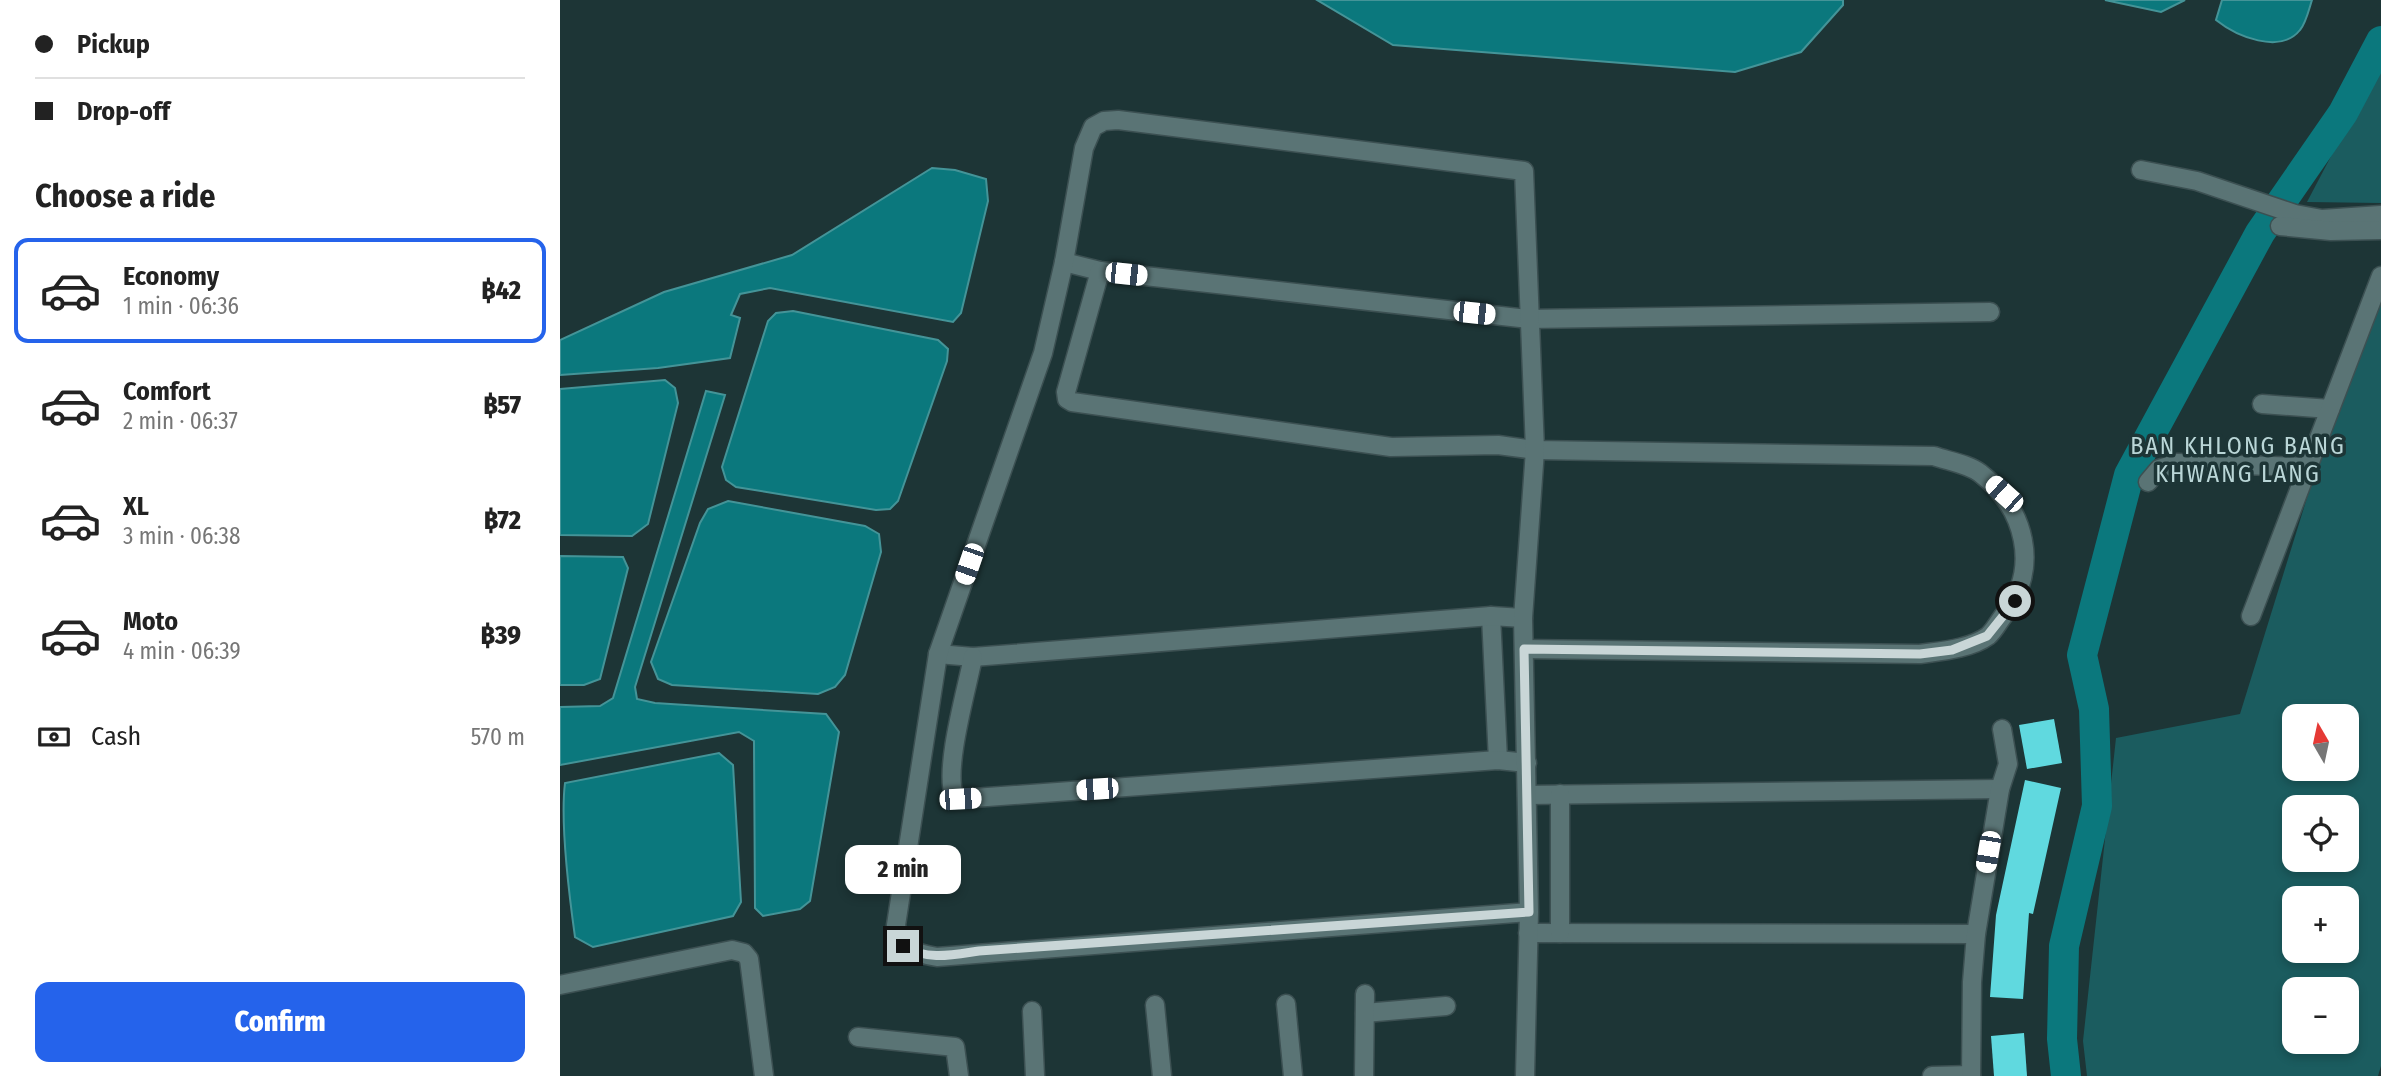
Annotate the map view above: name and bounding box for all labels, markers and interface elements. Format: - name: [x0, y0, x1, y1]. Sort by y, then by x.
- text: Pickup: [77, 29, 150, 60]
- text: Drop-off: [77, 96, 170, 127]
- text: Choose a ride: [35, 177, 216, 215]
- icon: car: [39, 259, 102, 322]
- text: Economy: [123, 261, 219, 292]
- car: [1105, 261, 1148, 287]
- text: ฿42: [481, 275, 521, 306]
- text: 1 min · 06:36: [123, 292, 239, 320]
- car: [1453, 300, 1496, 326]
- icon: car: [39, 374, 102, 437]
- text: Comfort: [123, 376, 211, 407]
- text: ฿57: [483, 390, 521, 421]
- text: 2 min · 06:37: [123, 407, 238, 435]
- district label: BAN KHLONG BANG KHWANG LANG: [2130, 432, 2346, 488]
- car: [1982, 472, 2027, 516]
- icon: car: [39, 489, 102, 552]
- text: XL: [123, 491, 149, 522]
- text: ฿72: [484, 505, 521, 536]
- text: 3 min · 06:38: [123, 522, 240, 550]
- car: [953, 541, 986, 587]
- route start: [1999, 585, 2031, 617]
- icon: car: [39, 604, 102, 667]
- text: Moto: [123, 606, 178, 637]
- text: ฿39: [481, 620, 521, 651]
- text: 4 min · 06:39: [123, 637, 241, 665]
- north arrow: [2282, 704, 2359, 780]
- map controls: [2282, 704, 2359, 1054]
- icon: cash: [35, 718, 73, 756]
- text: Cash: [91, 721, 141, 752]
- text: 570 m: [471, 723, 525, 751]
- car: [1076, 777, 1119, 801]
- car: [939, 787, 982, 811]
- button: locate: [2282, 795, 2359, 872]
- car: [1975, 829, 2002, 875]
- callout: 2 min: [845, 844, 961, 894]
- text: 2 min: [878, 855, 928, 883]
- button: +: [2282, 886, 2359, 963]
- route end: [887, 930, 919, 962]
- button: −: [2282, 977, 2359, 1054]
- button: Confirm: [35, 982, 525, 1062]

